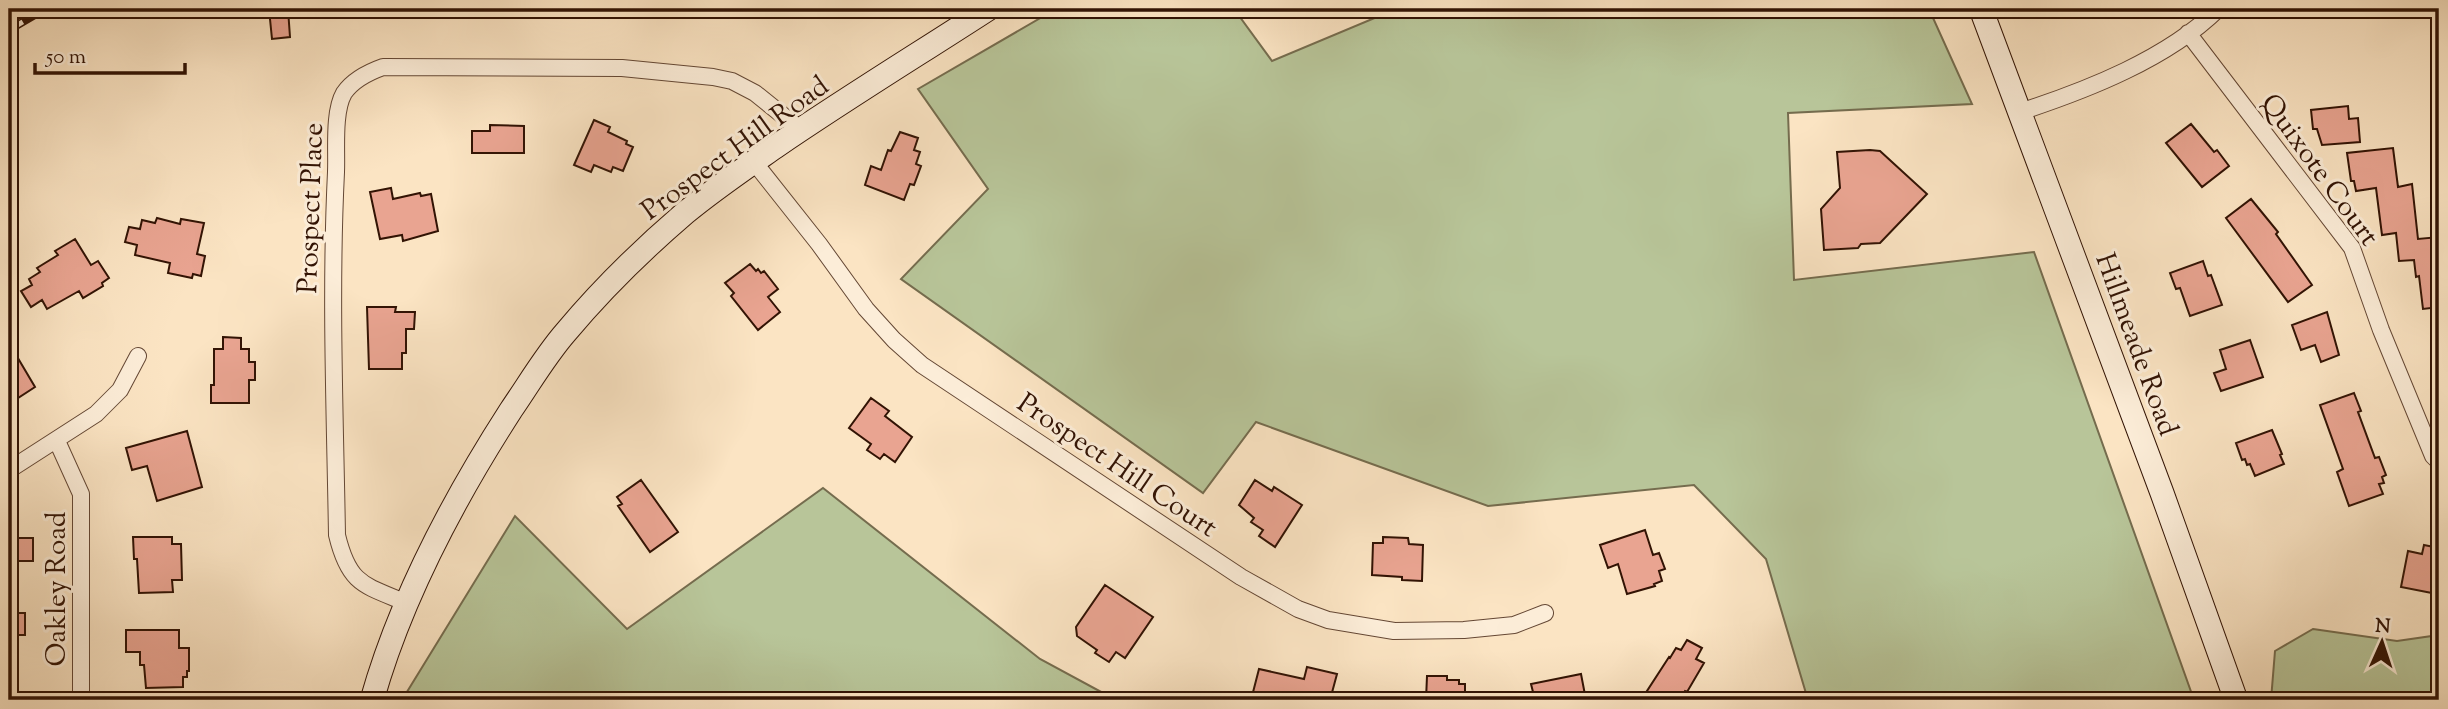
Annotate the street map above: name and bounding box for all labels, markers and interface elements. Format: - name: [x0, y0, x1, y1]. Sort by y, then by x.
- scale bar: [35, 32, 186, 76]
- text: 50 m: [45, 43, 86, 73]
- street label: Prospect Hill Road: [634, 67, 838, 231]
- street label: Quixote Court: [2250, 86, 2388, 256]
- street label: Prospect Place: [289, 122, 335, 294]
- street label: Hillmeade Road: [2084, 248, 2187, 442]
- street label: Prospect Hill Court: [1008, 385, 1225, 549]
- street label: Oakley Road: [38, 511, 78, 667]
- north arrow: [2346, 608, 2416, 678]
- text: N: [2374, 614, 2391, 641]

